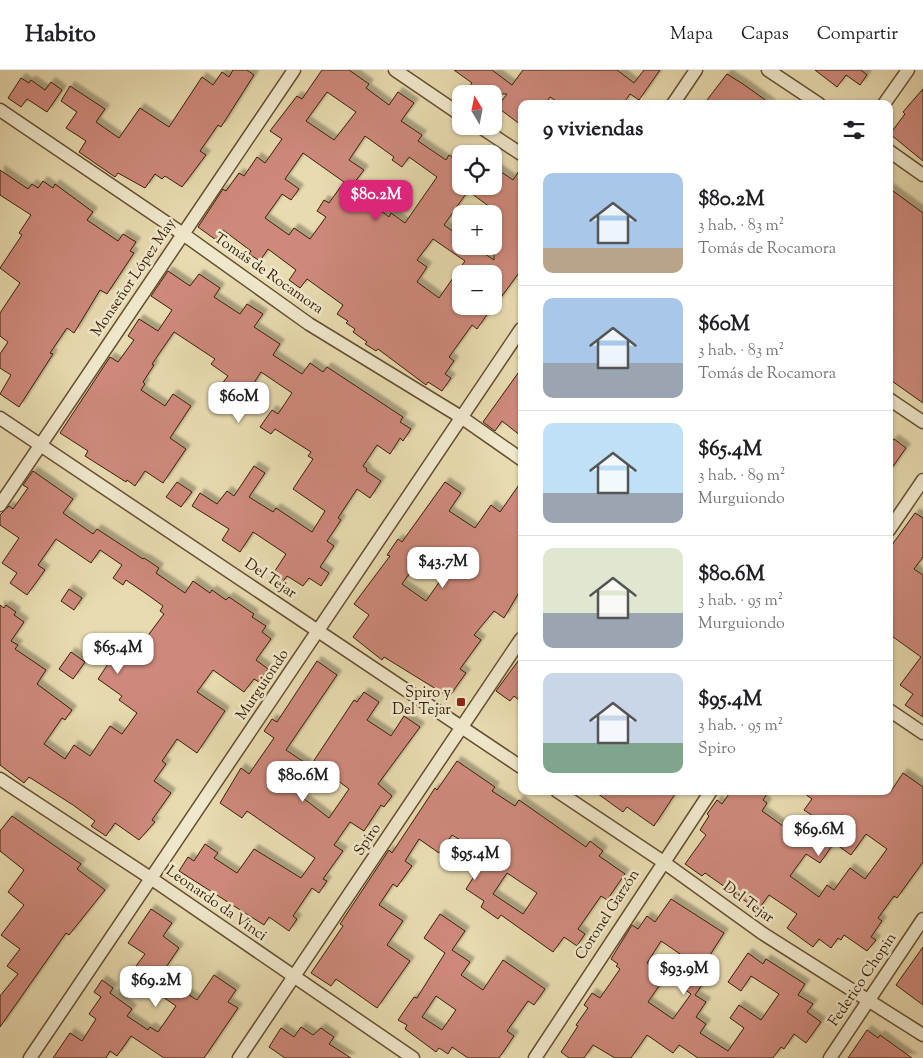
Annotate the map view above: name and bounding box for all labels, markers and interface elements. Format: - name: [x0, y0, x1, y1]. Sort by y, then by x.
- text: Habito: [25, 18, 96, 52]
- text: Mapa: [670, 22, 713, 48]
- text: Capas: [741, 22, 789, 48]
- text: Compartir: [817, 22, 898, 48]
- north arrow: [452, 85, 502, 135]
- map controls: [452, 85, 502, 315]
- text: 9 viviendas: [543, 115, 643, 145]
- icon: filters: [840, 116, 868, 144]
- button: locate: [452, 145, 502, 195]
- pin: $80.2M: [335, 180, 417, 222]
- text: $80.2M: [351, 184, 401, 207]
- text: $80.2M: [698, 185, 765, 215]
- icon: home: [583, 193, 643, 253]
- button: +: [452, 205, 502, 255]
- street label: Monseñor López May: [87, 214, 182, 341]
- text: 3 hab. · 83 m²: [698, 215, 784, 238]
- street label: Tomás de Rocamora: [209, 228, 327, 320]
- text: Tomás de Rocamora: [698, 238, 836, 261]
- button: −: [452, 265, 502, 315]
- text: $60M: [698, 310, 750, 340]
- icon: home: [583, 318, 643, 378]
- text: 3 hab. · 83 m²: [698, 340, 784, 363]
- text: Tomás de Rocamora: [698, 363, 836, 386]
- pin: $60M: [209, 382, 269, 424]
- text: $60M: [219, 386, 259, 409]
- text: $65.4M: [698, 435, 762, 465]
- icon: home: [583, 443, 643, 503]
- text: 3 hab. · 89 m²: [698, 465, 786, 488]
- text: Murguiondo: [698, 488, 785, 511]
- pin: $43.7M: [402, 546, 484, 589]
- text: $43.7M: [418, 551, 468, 574]
- street label: Del Tejar: [240, 554, 301, 604]
- text: $80.6M: [698, 560, 765, 590]
- icon: home: [583, 568, 643, 628]
- text: 3 hab. · 95 m²: [698, 590, 783, 613]
- text: Murguiondo: [698, 613, 785, 636]
- pin: $65.4M: [77, 632, 159, 675]
- text: $65.4M: [94, 637, 142, 660]
- street label: Murguiondo: [232, 645, 294, 725]
- place label: Spiro y Del Tejar: [392, 683, 452, 721]
- text: $95.4M: [698, 685, 762, 715]
- icon: home: [583, 693, 643, 753]
- marker: Spiro y Del Tejar: [455, 696, 467, 708]
- text: 3 hab. · 95 m²: [698, 715, 783, 738]
- text: Spiro: [698, 738, 736, 761]
- pin: $80.6M: [262, 760, 344, 803]
- text: $80.6M: [278, 765, 328, 788]
- pin: $69.6M: [778, 814, 860, 857]
- text: $69.6M: [794, 819, 844, 842]
- street label: Spiro: [349, 820, 387, 860]
- pin: $95.4M: [434, 838, 516, 881]
- text: $95.4M: [451, 843, 499, 866]
- street label: Leonardo da Vinci: [161, 861, 271, 947]
- street label: Coronel Garzón: [571, 866, 645, 964]
- street label: Del Tejar: [718, 877, 778, 929]
- street label: Federico Chopin: [824, 929, 902, 1031]
- pin: $93.9M: [643, 954, 725, 996]
- text: $93.9M: [660, 958, 708, 981]
- pin: $69.2M: [115, 966, 197, 1008]
- text: $69.2M: [131, 970, 181, 993]

